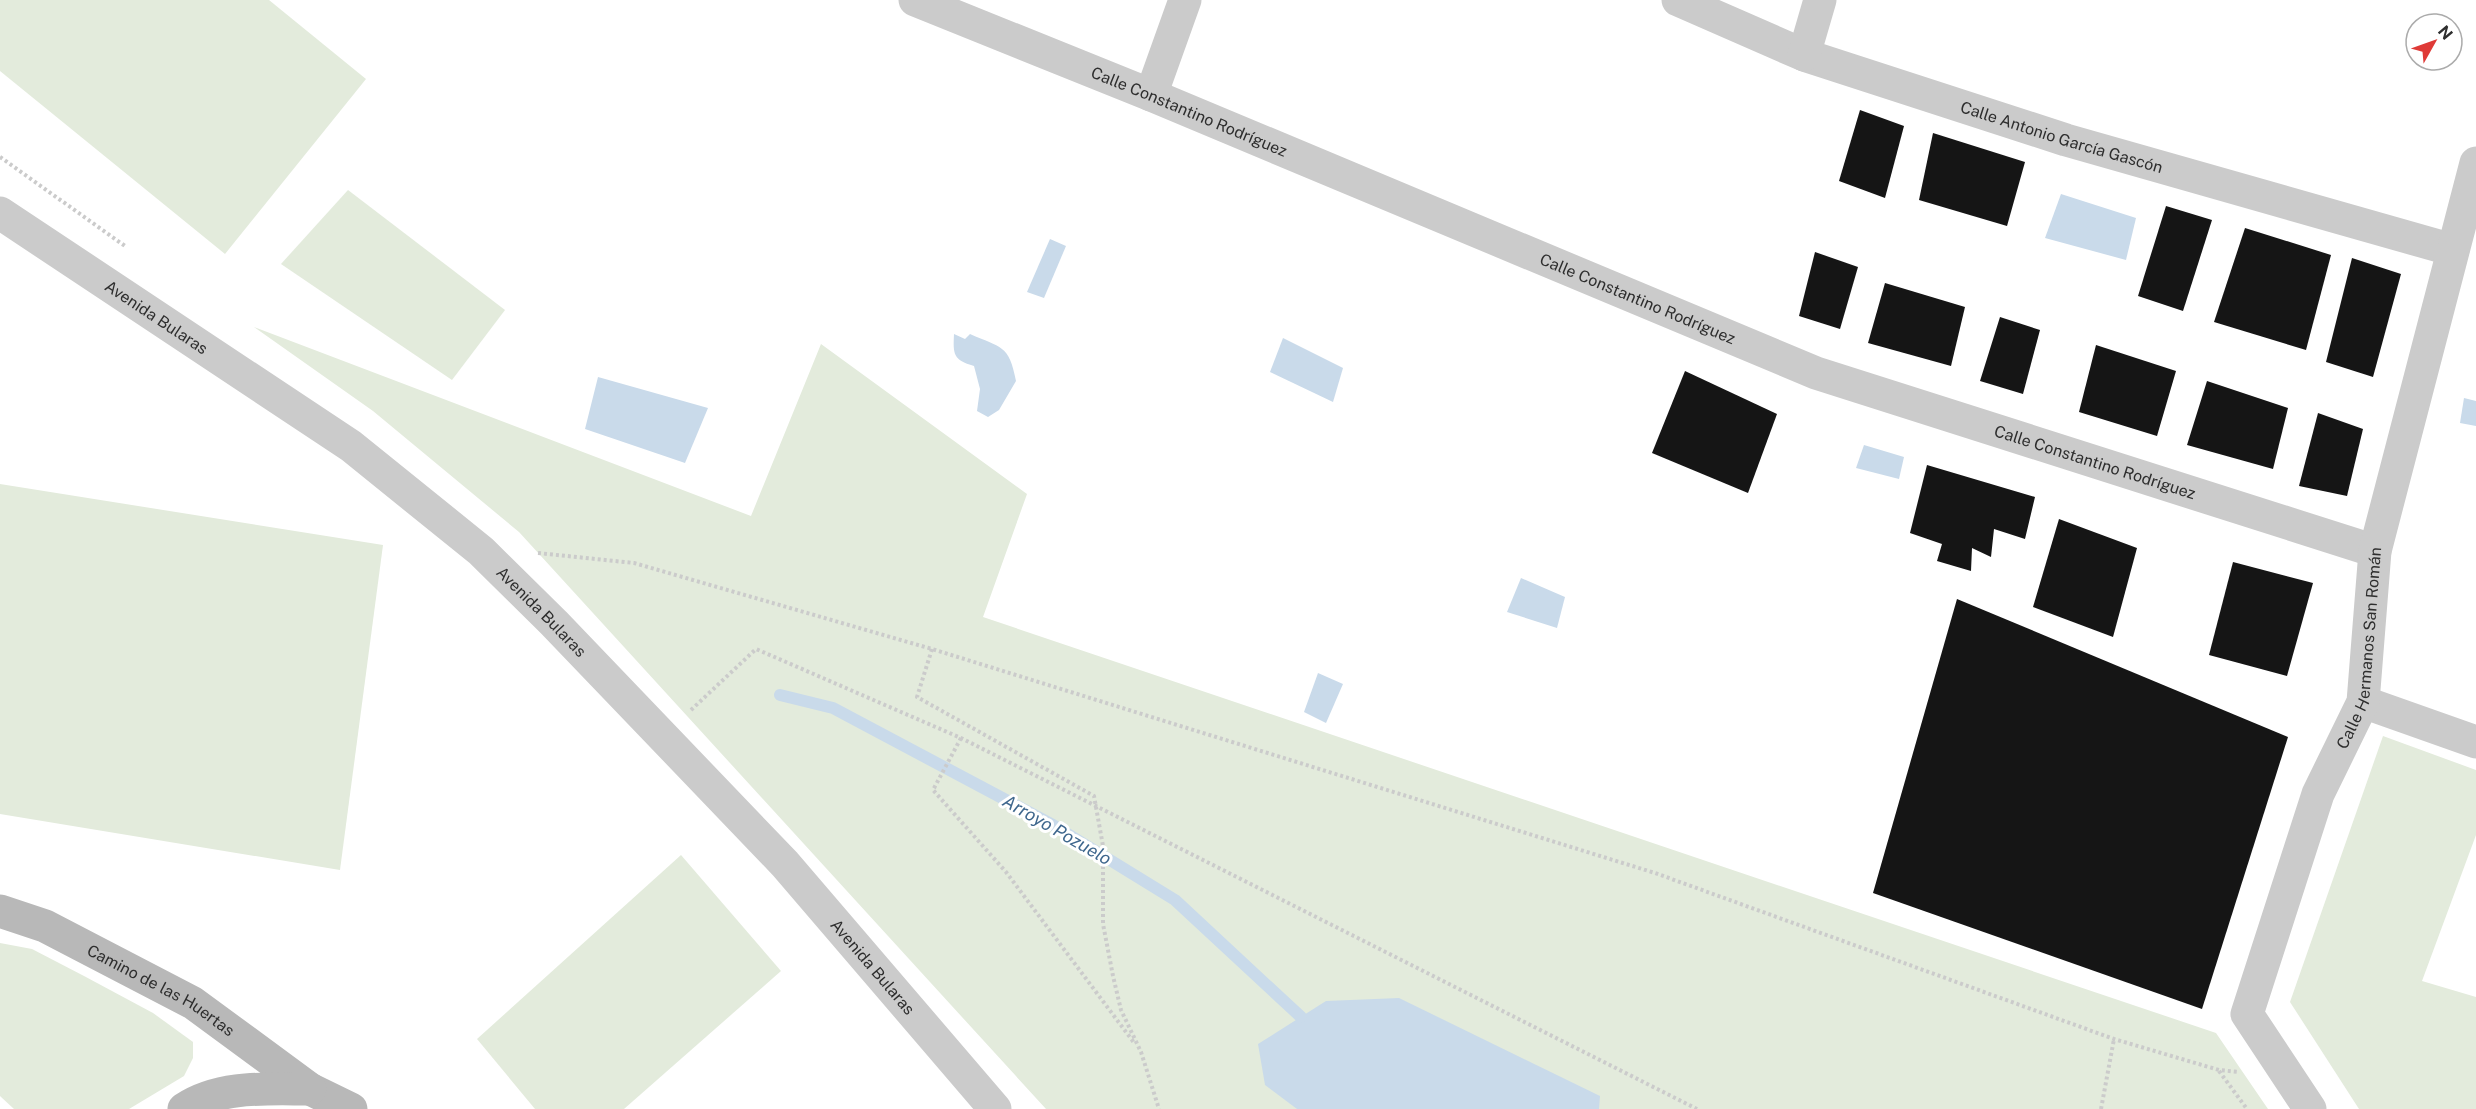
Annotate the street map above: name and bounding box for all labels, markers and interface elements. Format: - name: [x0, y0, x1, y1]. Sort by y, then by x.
- north arrow: [2404, 12, 2464, 72]
- text: N: [2434, 22, 2456, 44]
- street label: Calle Constantino Rodríguez: [1088, 63, 1290, 161]
- street label: Calle Antonio García Gascón: [1958, 97, 2165, 177]
- street label: Calle Constantino Rodríguez: [1537, 250, 1738, 348]
- street label: Avenida Bularas: [101, 276, 211, 358]
- street label: Calle Constantino Rodríguez: [1992, 421, 2198, 503]
- street label: Calle Hermanos San Román: [2333, 546, 2385, 752]
- street label: Avenida Bularas: [492, 563, 590, 661]
- water label: Arroyo Pozuelo: [999, 790, 1115, 869]
- street label: Avenida Bularas: [827, 915, 919, 1019]
- street label: Camino de las Huertas: [84, 941, 238, 1040]

